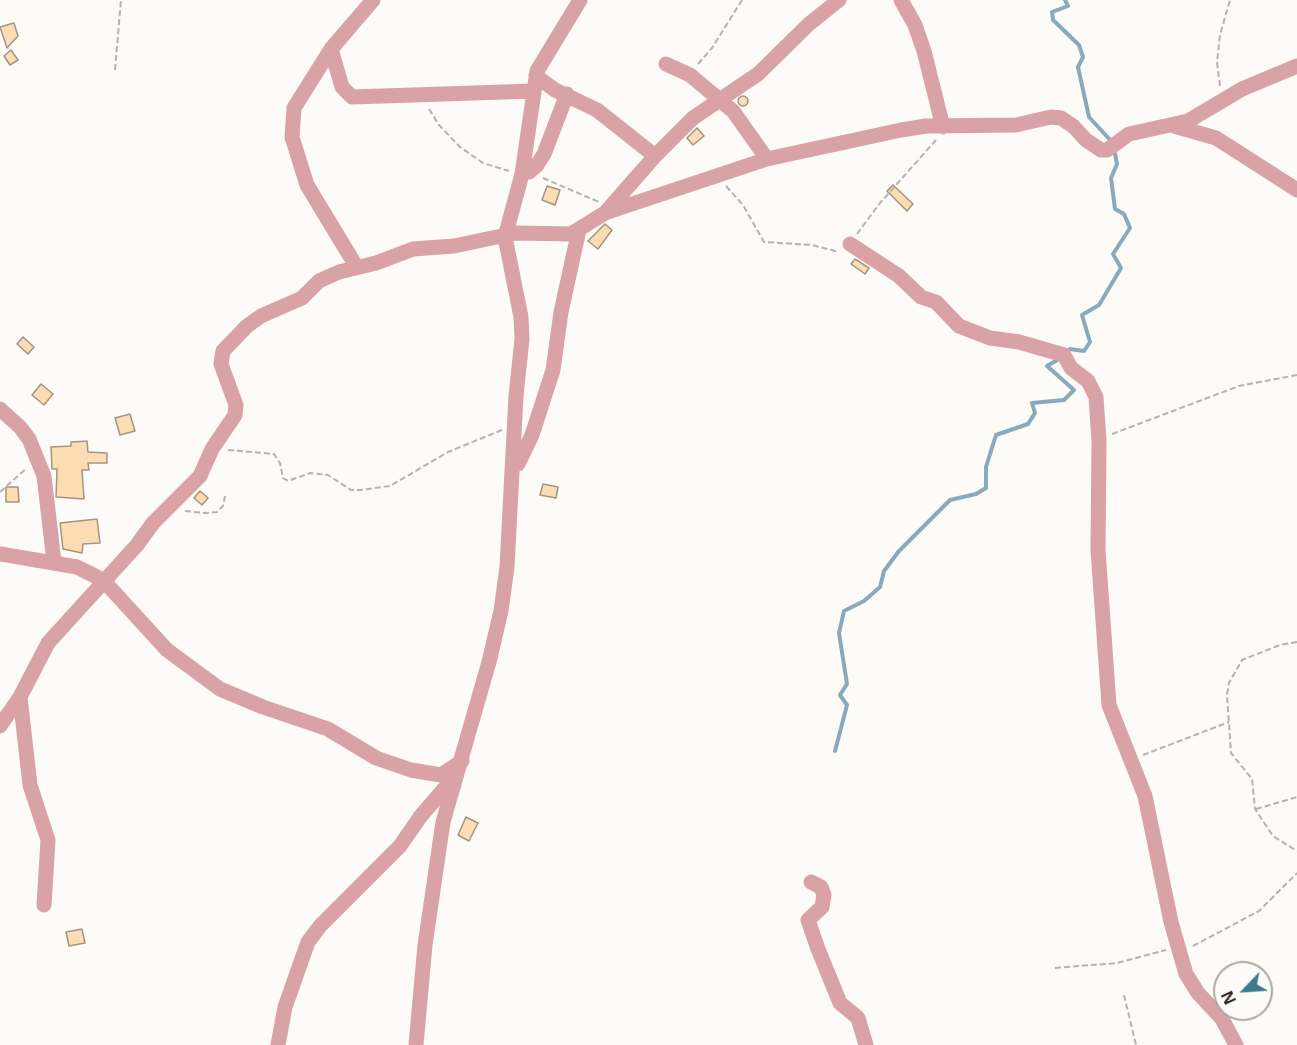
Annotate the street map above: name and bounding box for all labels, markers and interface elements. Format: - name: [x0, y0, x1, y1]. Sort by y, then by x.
- north arrow: [1213, 961, 1273, 1021]
- text: N: [1216, 987, 1241, 1008]

